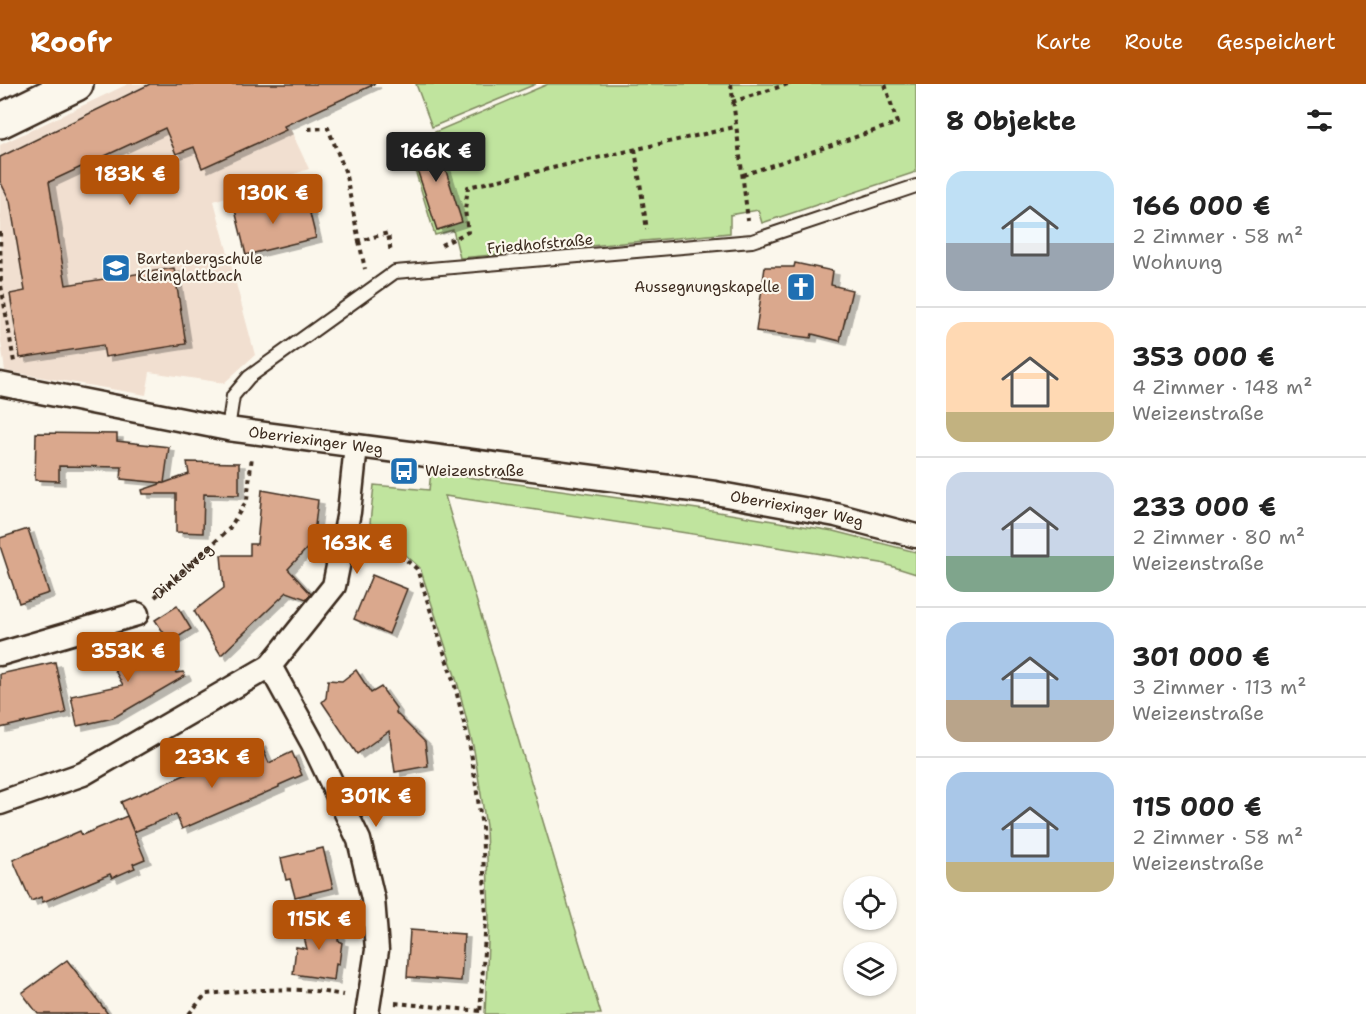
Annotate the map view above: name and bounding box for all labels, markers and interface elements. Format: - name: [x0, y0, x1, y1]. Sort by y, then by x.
- text: Roofr: [30, 23, 112, 61]
- text: Karte: [1036, 28, 1091, 56]
- text: Route: [1124, 28, 1183, 56]
- text: Gespeichert: [1216, 28, 1336, 56]
- text: 8 Objekte: [946, 103, 1076, 138]
- icon: filters: [1303, 104, 1336, 137]
- pin: 166K €: [387, 132, 485, 183]
- text: 166K €: [400, 138, 472, 164]
- pin: 183K €: [81, 155, 179, 206]
- text: 183K €: [94, 161, 166, 187]
- pin: 130K €: [224, 174, 322, 225]
- text: 130K €: [237, 180, 309, 206]
- text: 166 000 €: [1132, 188, 1270, 223]
- icon: home: [994, 195, 1066, 267]
- text: 2 Zimmer · 58 m²: [1132, 223, 1303, 249]
- street label: Friedhofstraße: [486, 229, 594, 259]
- place label: Bartenbergschule Kleinglattbach: [137, 249, 263, 286]
- text: Wohnung: [1132, 249, 1223, 275]
- school or university icon: Bartenbergschule Kleinglattbach: [100, 252, 132, 284]
- church icon: Aussegnungskapelle: [785, 271, 817, 303]
- place label: Aussegnungskapelle: [634, 277, 780, 297]
- text: 353 000 €: [1132, 339, 1275, 374]
- icon: home: [994, 346, 1066, 418]
- text: 4 Zimmer · 148 m²: [1132, 374, 1312, 400]
- text: Weizenstraße: [1132, 400, 1264, 426]
- street label: Oberriexinger Weg: [247, 422, 384, 459]
- bus stop icon: Weizenstraße: [388, 455, 420, 487]
- place label: Weizenstraße: [425, 461, 524, 481]
- street label: Oberriexinger Weg: [729, 486, 866, 532]
- text: 233 000 €: [1132, 489, 1276, 524]
- icon: home: [994, 496, 1066, 568]
- pin: 163K €: [308, 524, 406, 575]
- text: 2 Zimmer · 80 m²: [1132, 524, 1305, 550]
- text: 163K €: [322, 530, 392, 556]
- street label: Dinkelweg: [149, 539, 217, 604]
- text: Weizenstraße: [1132, 550, 1264, 576]
- pin: 353K €: [79, 632, 177, 683]
- text: 353K €: [91, 638, 165, 664]
- text: 301 000 €: [1132, 639, 1270, 674]
- icon: home: [994, 646, 1066, 718]
- text: 3 Zimmer · 113 m²: [1132, 674, 1307, 700]
- text: Weizenstraße: [1132, 700, 1264, 726]
- pin: 233K €: [163, 738, 261, 789]
- text: 233K €: [174, 744, 250, 770]
- pin: 301K €: [327, 777, 425, 828]
- text: 301K €: [340, 783, 412, 809]
- text: 115 000 €: [1132, 789, 1262, 824]
- icon: home: [994, 796, 1066, 868]
- text: 2 Zimmer · 58 m²: [1132, 824, 1303, 850]
- text: Weizenstraße: [1132, 850, 1264, 876]
- map controls: [843, 876, 897, 996]
- button: locate: [843, 876, 897, 930]
- pin: 115K €: [270, 900, 368, 951]
- text: 115K €: [287, 906, 351, 932]
- button: layers: [843, 942, 897, 996]

